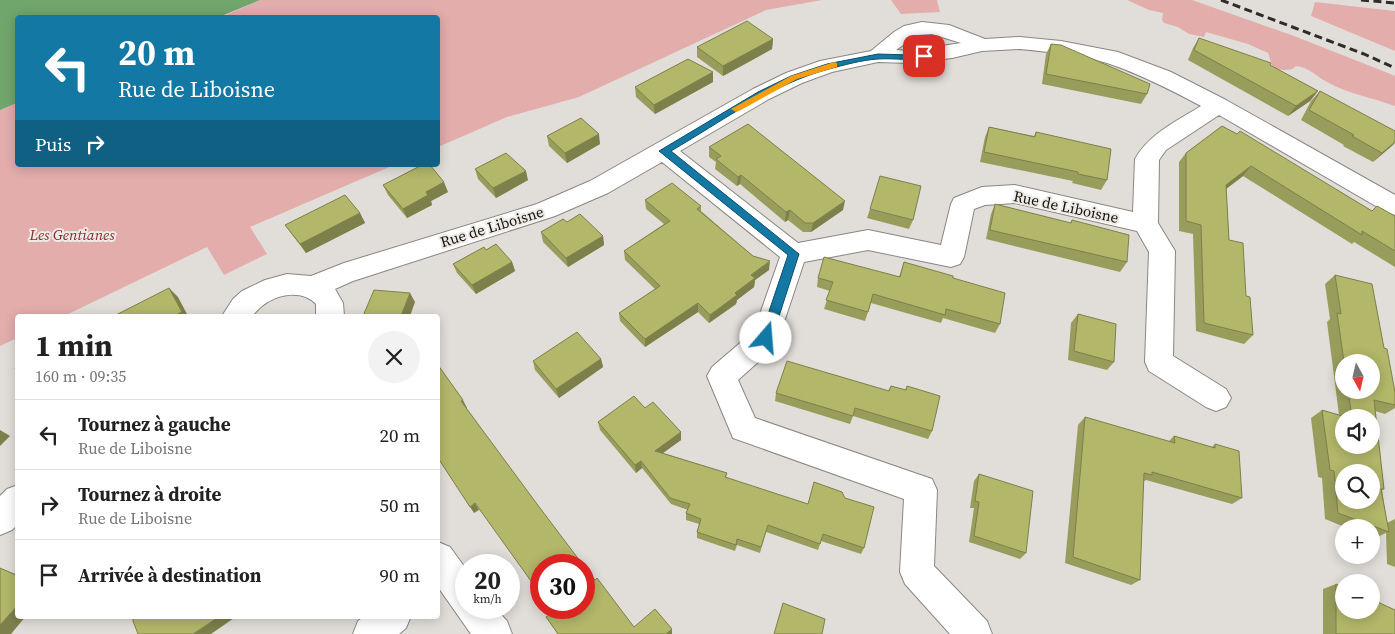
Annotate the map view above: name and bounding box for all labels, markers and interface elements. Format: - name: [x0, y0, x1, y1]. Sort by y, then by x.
- text: 20 m: [118, 29, 195, 77]
- icon: left: [35, 35, 100, 100]
- pin: [903, 35, 945, 77]
- icon: arrive: [910, 42, 938, 70]
- text: Rue de Liboisne: [118, 74, 275, 104]
- icon: right: [81, 130, 109, 158]
- text: Puis: [35, 131, 71, 157]
- street label: Rue de Liboisne: [1012, 185, 1121, 228]
- street label: Rue de Liboisne: [438, 201, 546, 252]
- park label: Les Gentianes: [28, 224, 115, 245]
- position arrow: [739, 311, 791, 363]
- text: 1 min: [35, 325, 113, 366]
- button: close: [368, 331, 420, 383]
- north arrow: [1335, 354, 1380, 399]
- map controls: [1335, 354, 1380, 619]
- text: 160 m · 09:35: [35, 365, 126, 387]
- button: sound: [1335, 409, 1380, 454]
- text: Tournez à gauche: [78, 411, 231, 437]
- icon: left: [35, 421, 63, 449]
- text: 20 m: [379, 422, 420, 448]
- text: Rue de Liboisne: [78, 437, 192, 459]
- button: search: [1335, 464, 1380, 509]
- text: Tournez à droite: [78, 481, 221, 507]
- icon: right: [35, 491, 63, 519]
- text: 50 m: [379, 492, 420, 518]
- text: Rue de Liboisne: [78, 507, 192, 529]
- button: +: [1335, 519, 1380, 564]
- speed limit sign: 30: [530, 554, 595, 619]
- icon: arrive: [35, 561, 63, 589]
- text: Arrivée à destination: [78, 562, 261, 588]
- text: 90 m: [379, 562, 420, 588]
- text: 20: [474, 563, 501, 597]
- button: −: [1335, 574, 1380, 619]
- text: km/h: [473, 591, 502, 607]

